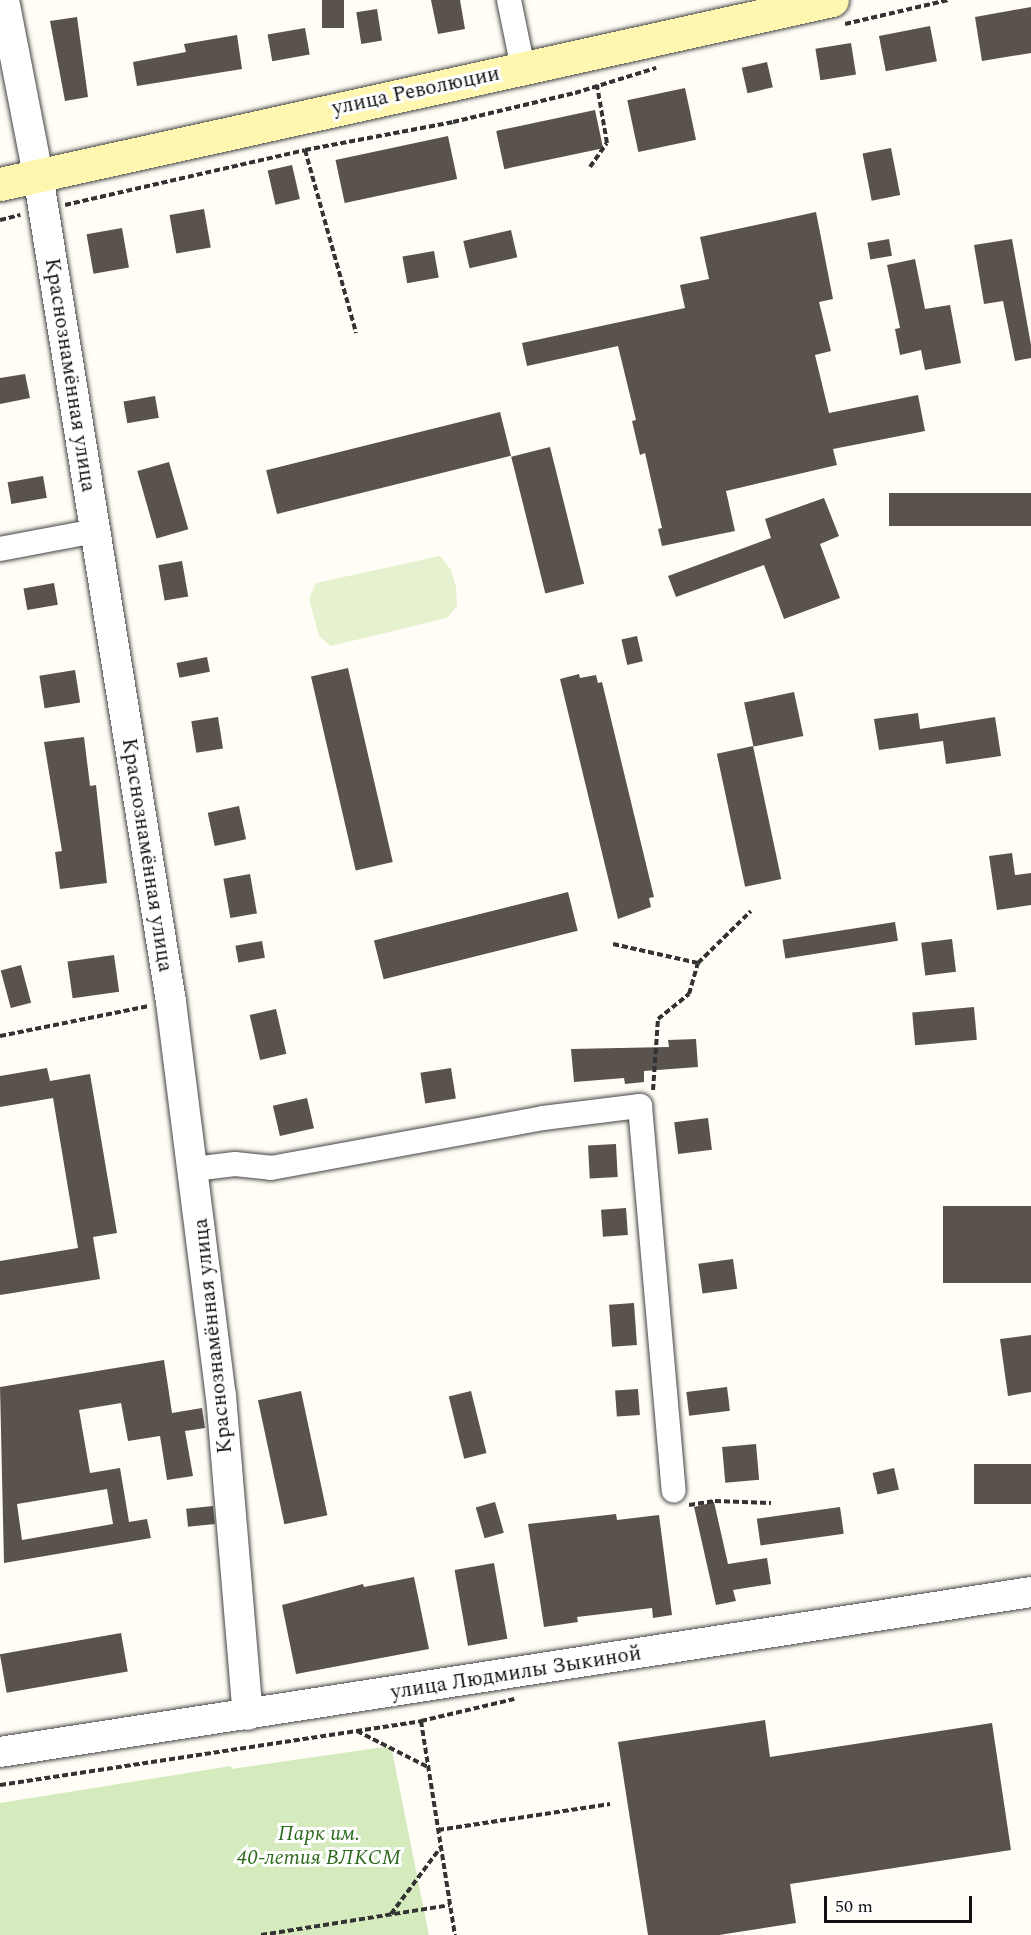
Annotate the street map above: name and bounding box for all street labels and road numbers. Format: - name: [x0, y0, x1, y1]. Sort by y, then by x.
- street label: улица Революции: [330, 61, 502, 121]
- street label: Краснознамённая улица: [39, 256, 101, 494]
- street label: Краснознамённая улица: [116, 736, 178, 974]
- street label: Краснознамённая улица: [188, 1217, 238, 1455]
- street label: улица Людмилы Зыкиной: [389, 1641, 643, 1705]

